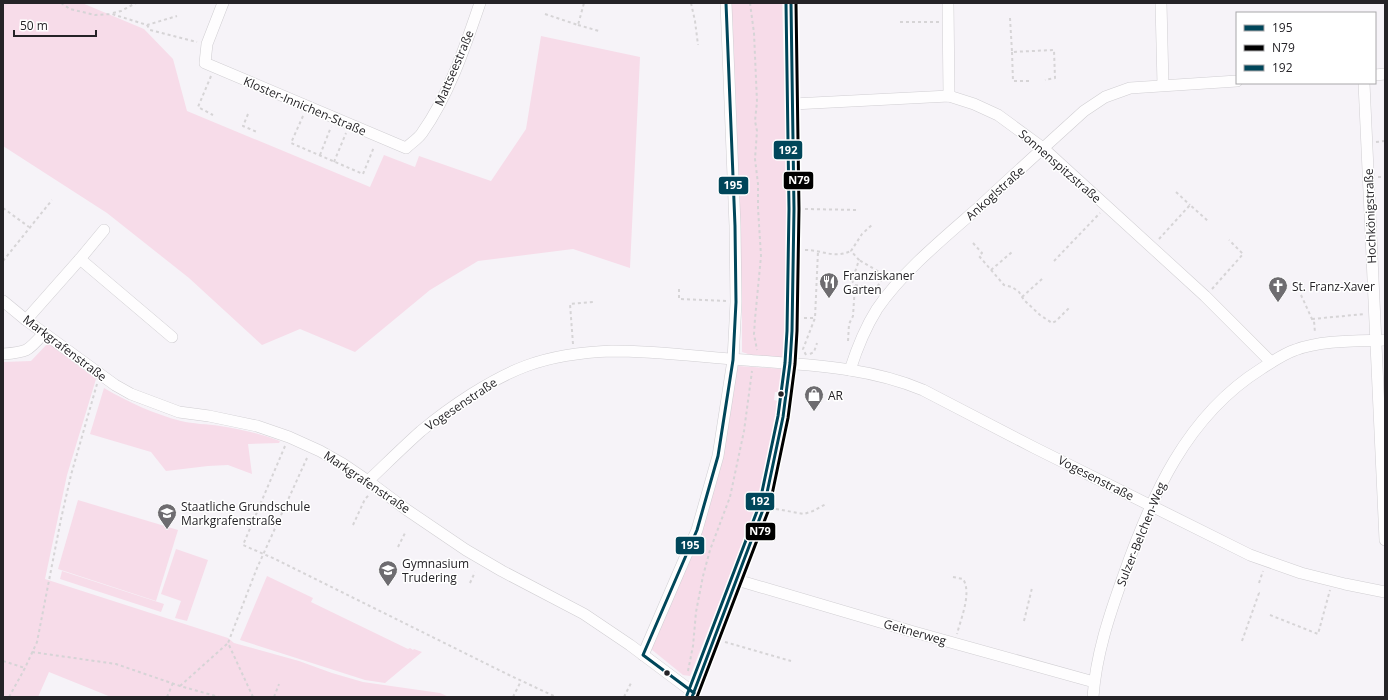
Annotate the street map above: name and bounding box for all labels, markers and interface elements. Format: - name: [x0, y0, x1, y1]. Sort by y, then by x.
- scale bar: [14, 12, 96, 38]
- legend: [1236, 12, 1376, 84]
- text: 50 m: [20, 17, 48, 34]
- text: 195: [1272, 19, 1293, 36]
- street label: Mattseestraße: [430, 27, 478, 109]
- text: N79: [1272, 39, 1295, 56]
- text: 192: [1272, 59, 1293, 76]
- street label: Kloster-Innichen-Straße: [241, 72, 369, 140]
- street label: Sonnenspitzstraße: [1015, 125, 1105, 207]
- line badge: 192: [773, 140, 803, 160]
- text: 192: [779, 142, 797, 157]
- street label: Ankoglstraße: [962, 162, 1028, 224]
- street label: Hochkönigstraße: [1360, 168, 1380, 264]
- line badge: N79: [783, 171, 814, 190]
- text: N79: [788, 172, 810, 187]
- line badge: 195: [718, 176, 749, 195]
- text: 195: [724, 177, 742, 192]
- place label: Franziskaner Garten: [843, 267, 915, 298]
- restaurant icon: Franziskaner Garten: [818, 271, 840, 299]
- church icon: St. Franz-Xaver: [1267, 275, 1289, 303]
- place label: St. Franz-Xaver: [1292, 278, 1375, 295]
- street label: Markgrafenstraße: [20, 311, 111, 385]
- street label: Vogesenstraße: [422, 374, 500, 434]
- shop icon: AR: [803, 384, 825, 412]
- place label: AR: [828, 387, 844, 404]
- unlabelled marker: [776, 389, 786, 399]
- street label: Markgrafenstraße: [321, 447, 414, 517]
- street label: Vogesenstraße: [1055, 452, 1137, 505]
- street label: Sulzer-Belchen-Weg: [1112, 479, 1170, 589]
- line badge: 192: [745, 492, 775, 511]
- text: 192: [751, 493, 769, 508]
- place label: Staatliche Grundschule Markgrafenstraße: [181, 498, 310, 529]
- school or university icon: Staatliche Grundschule Markgrafenstraße: [156, 502, 178, 530]
- line badge: N79: [745, 522, 776, 541]
- text: N79: [749, 523, 771, 538]
- line badge: 195: [675, 536, 705, 555]
- text: 195: [681, 537, 699, 552]
- place label: Gymnasium Trudering: [402, 555, 469, 586]
- school or university icon: Gymnasium Trudering: [377, 559, 399, 587]
- street label: Geitnerweg: [882, 615, 949, 649]
- unlabelled marker: [662, 668, 672, 678]

